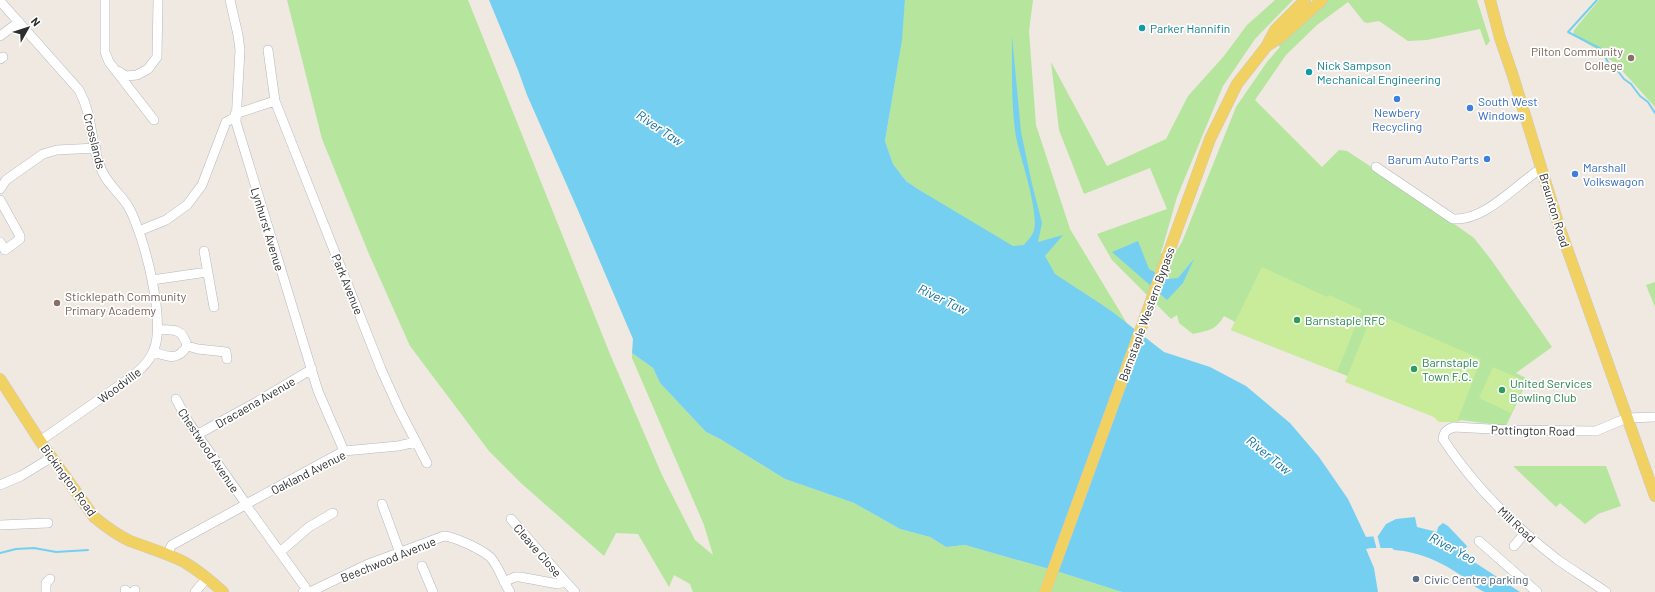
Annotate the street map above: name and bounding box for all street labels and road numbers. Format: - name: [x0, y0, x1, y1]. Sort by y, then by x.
- street label: Crosslands: [81, 112, 109, 171]
- street label: Braunton Road: [1537, 171, 1573, 249]
- street label: Lynhurst Avenue: [249, 186, 287, 272]
- street label: Barnstaple Western Bypass: [1115, 245, 1177, 383]
- street label: Park Avenue: [329, 252, 367, 316]
- street label: Woodville: [95, 364, 143, 406]
- street label: Dracaena Avenue: [213, 373, 297, 431]
- street label: Chestwood Avenue: [176, 405, 242, 495]
- street label: Pottington Road: [1491, 422, 1575, 438]
- street label: Bickington Road: [38, 442, 100, 518]
- street label: Oakland Avenue: [268, 447, 348, 497]
- street label: Mill Road: [1495, 503, 1539, 545]
- street label: Cleave Close: [511, 521, 565, 579]
- street label: Beechwood Avenue: [338, 533, 438, 585]

